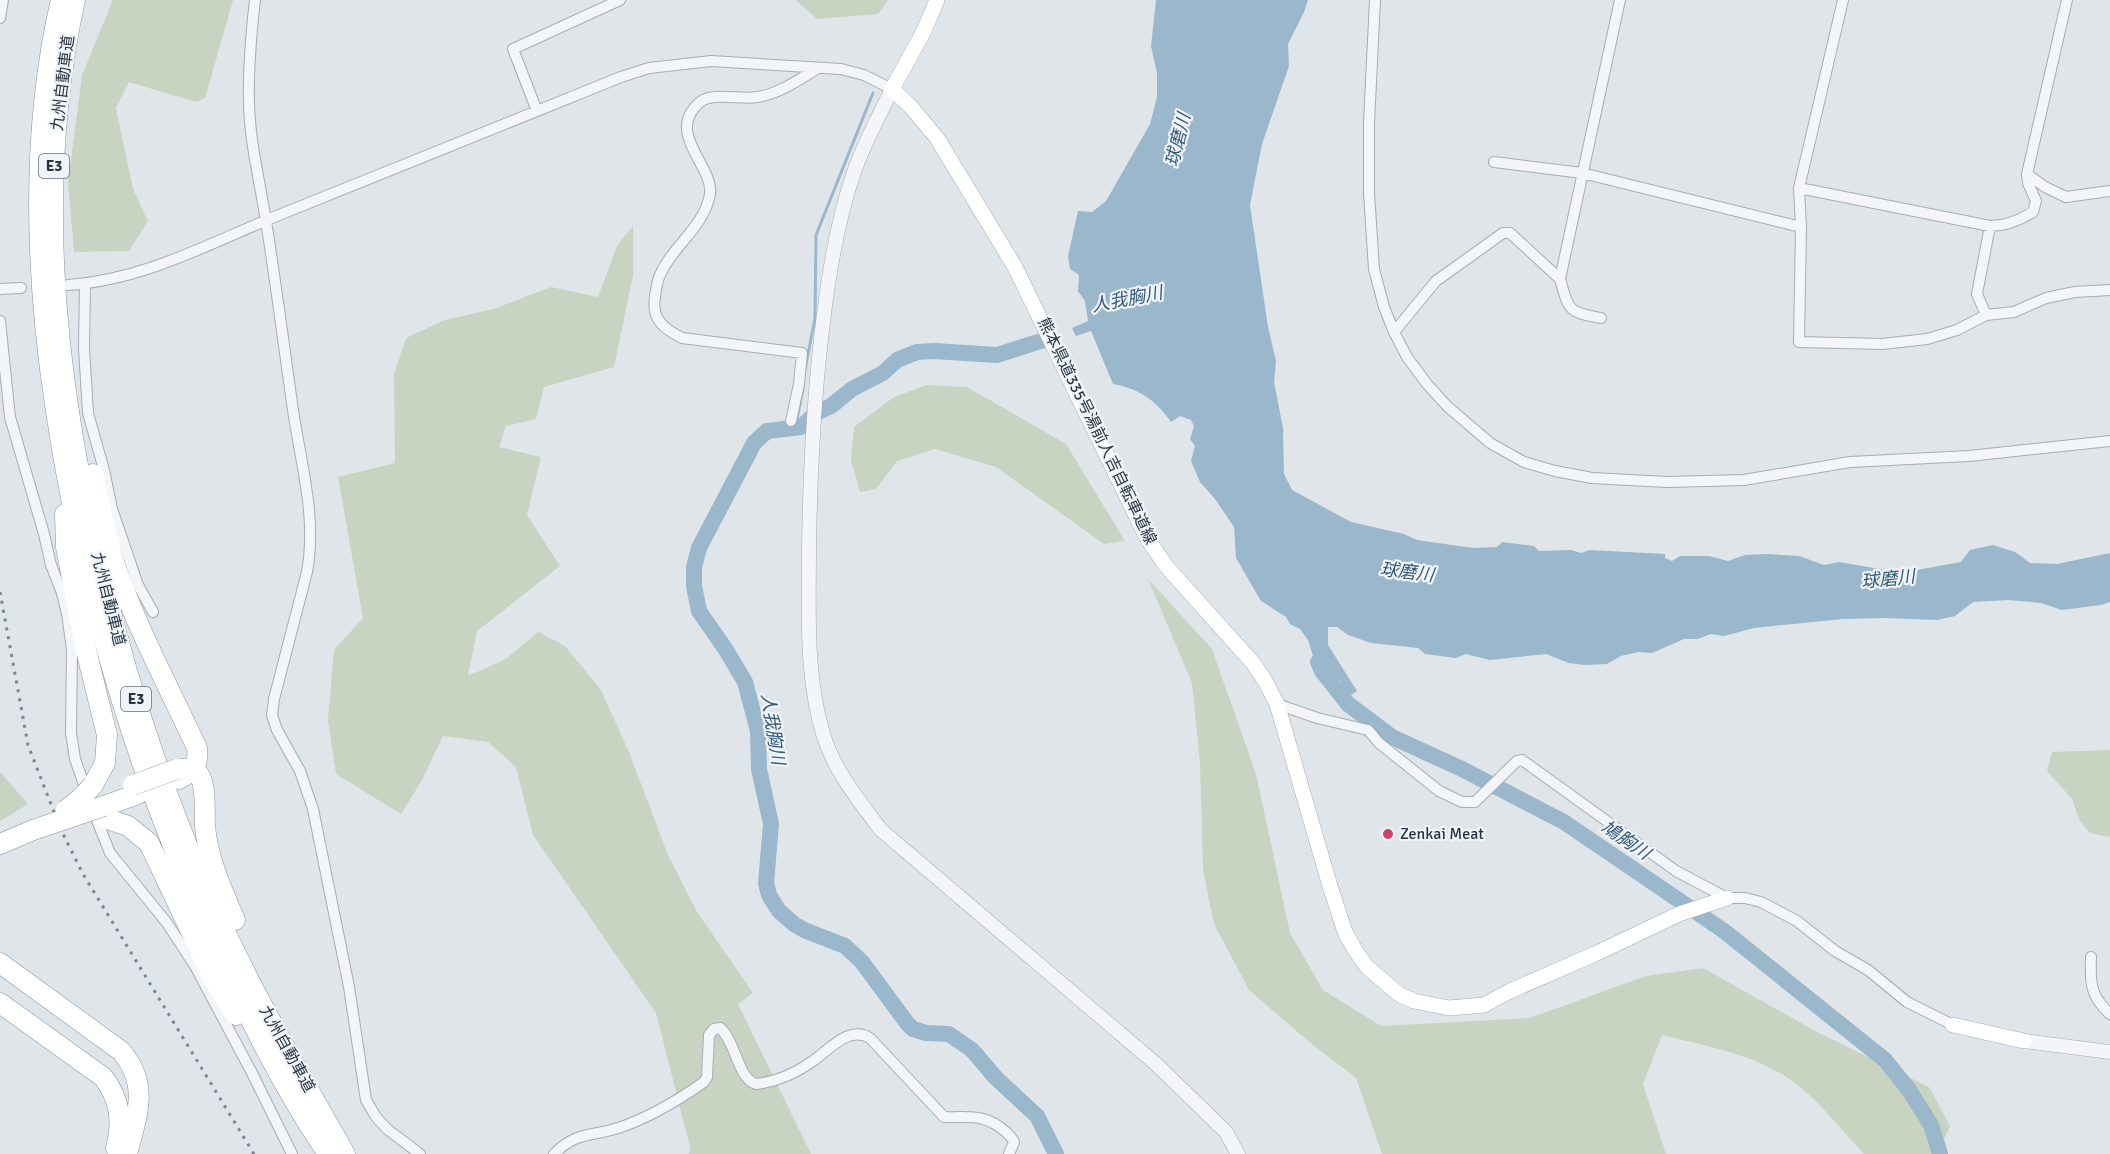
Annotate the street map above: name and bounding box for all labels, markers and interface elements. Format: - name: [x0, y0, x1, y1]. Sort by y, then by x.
- street label: 九州自動車道: [47, 34, 79, 132]
- water label: 球磨川: [1161, 109, 1196, 169]
- road number: E3: [39, 154, 69, 178]
- water label: 人我胸川: [1090, 281, 1166, 317]
- street label: 熊本県道335号湯前人吉自転車道線: [1033, 314, 1161, 548]
- street label: 九州自動車道: [87, 550, 129, 648]
- water label: 球磨川: [1379, 558, 1437, 586]
- water label: 球磨川: [1860, 565, 1918, 593]
- road number: E3: [121, 687, 151, 711]
- water label: 人我胸川: [757, 692, 790, 768]
- water label: 鳩胸川: [1597, 816, 1656, 865]
- place label: Zenkai Meat: [1400, 824, 1484, 844]
- marker: Zenkai Meat: [1381, 827, 1395, 841]
- street label: 九州自動車道: [255, 1002, 319, 1096]

